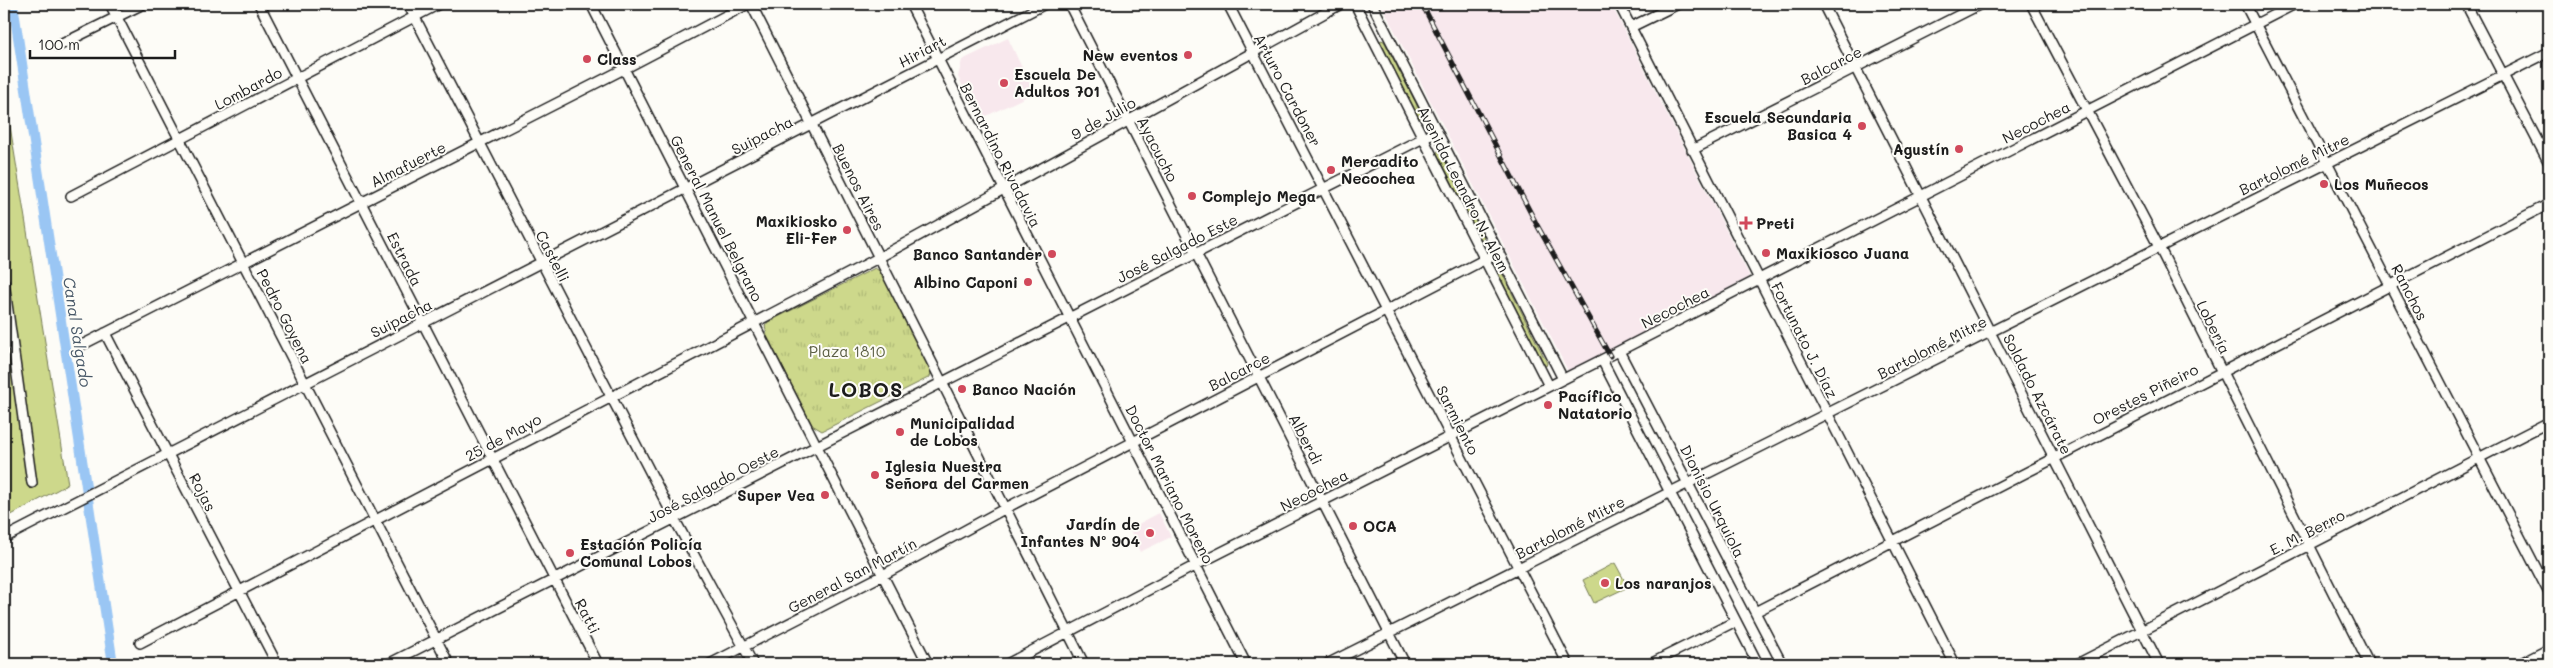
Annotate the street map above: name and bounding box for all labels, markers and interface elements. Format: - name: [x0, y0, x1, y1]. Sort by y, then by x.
- scale bar: [30, 28, 175, 60]
- street label: Hiriart: [895, 30, 949, 72]
- street label: Arturo Cardoner: [1250, 30, 1326, 150]
- text: 100 m: [38, 34, 80, 54]
- street label: Balcarce: [1797, 41, 1865, 89]
- place label: New eventos: [1083, 45, 1178, 65]
- place label: Class: [597, 49, 637, 69]
- marker: New eventos: [1182, 49, 1194, 61]
- marker: Class: [581, 53, 593, 65]
- street label: Lombardo: [211, 62, 285, 114]
- place label: Escuela De Adultos 701: [1014, 64, 1100, 101]
- marker: Escuela De Adultos 701: [998, 77, 1010, 89]
- street label: Bernardino Rivadavia: [956, 79, 1046, 231]
- street label: 9 de Julio: [1067, 92, 1139, 144]
- street label: Necochea: [1998, 96, 2074, 148]
- street label: Avenida Leandro N. Alem: [1413, 103, 1515, 275]
- place label: Escuela Secundaria Basica 4: [1704, 107, 1852, 144]
- street label: Suipacha: [728, 111, 796, 159]
- street label: Ayacucho: [1133, 113, 1183, 185]
- marker: Escuela Secundaria Basica 4: [1856, 120, 1868, 132]
- street label: Bartolomé Mitre: [2236, 129, 2352, 199]
- street label: General Manuel Belgrano: [666, 131, 768, 305]
- street label: Almafuerte: [367, 136, 449, 192]
- place label: Agustín: [1893, 139, 1949, 159]
- street label: Buenos Aires: [828, 140, 890, 234]
- marker: Agustín: [1953, 143, 1965, 155]
- place label: Mercadito Necochea: [1341, 151, 1418, 188]
- marker: Mercadito Necochea: [1325, 164, 1337, 176]
- place label: Los Muñecos: [2334, 174, 2429, 194]
- marker: Los Muñecos: [2318, 178, 2330, 190]
- place label: Complejo Mega: [1202, 186, 1316, 206]
- marker: Complejo Mega: [1186, 190, 1198, 202]
- street label: José Salgado Este: [1113, 209, 1241, 287]
- place label: Maxikiosko Eli-Fer: [756, 211, 837, 248]
- place label: Preti: [1756, 213, 1795, 233]
- marker: Preti: [1740, 217, 1752, 229]
- marker: Maxikiosko Eli-Fer: [841, 224, 853, 236]
- street label: Castelli: [532, 227, 574, 285]
- street label: Estrada: [383, 229, 427, 289]
- place label: Maxikiosco Juana: [1776, 243, 1909, 263]
- place label: Banco Santander: [913, 244, 1042, 264]
- marker: Maxikiosco Juana: [1760, 247, 1772, 259]
- marker: Banco Santander: [1046, 248, 1058, 260]
- street label: Ranchos: [2387, 260, 2433, 324]
- street label: Pedro Goyena: [252, 265, 318, 367]
- place label: Albino Caponi: [913, 272, 1018, 292]
- water label: Canal Salgado: [59, 275, 97, 389]
- marker: Albino Caponi: [1022, 276, 1034, 288]
- street label: Fortunato J. Díaz: [1767, 279, 1843, 401]
- street label: Necochea: [1637, 281, 1713, 333]
- street label: Suipacha: [367, 294, 435, 342]
- street label: Lobería: [2192, 297, 2236, 357]
- street label: Bartolomé Mitre: [1874, 311, 1990, 383]
- street label: Soldado Azcárate: [1999, 330, 2077, 458]
- park label: Plaza 1810: [809, 341, 885, 361]
- street label: Balcarce: [1205, 347, 1273, 395]
- street label: Orestes Piñeiro: [2089, 359, 2201, 429]
- district label: LOBOS: [828, 376, 904, 402]
- place label: Banco Nación: [972, 379, 1076, 399]
- street label: Sarmiento: [1432, 382, 1484, 458]
- marker: Banco Nación: [956, 383, 968, 395]
- place label: Pacífico Natatorio: [1558, 386, 1632, 423]
- marker: Pacífico Natatorio: [1542, 399, 1554, 411]
- street label: Doctor Mariano Moreno: [1121, 401, 1219, 567]
- street label: 25 de Mayo: [461, 409, 545, 465]
- street label: Alberdi: [1285, 410, 1327, 468]
- place label: Municipalidad de Lobos: [910, 413, 1015, 450]
- marker: Municipalidad de Lobos: [894, 426, 906, 438]
- street label: José Salgado Oeste: [644, 441, 782, 527]
- street label: Dionisio Urquiola: [1676, 441, 1750, 561]
- place label: Iglesia Nuestra Señora del Carmen: [885, 456, 1029, 493]
- street label: Necochea: [1276, 464, 1352, 516]
- marker: Iglesia Nuestra Señora del Carmen: [869, 469, 881, 481]
- street label: Rojas: [185, 470, 221, 514]
- place label: Super Vea: [737, 485, 815, 505]
- marker: Super Vea: [819, 489, 831, 501]
- street label: Bartolomé Mitre: [1512, 491, 1628, 563]
- street label: E. M. Berro: [2266, 505, 2348, 559]
- place label: Jardín de Infantes Nº 904: [1020, 514, 1140, 551]
- place label: OCA: [1363, 516, 1397, 536]
- marker: OCA: [1347, 520, 1359, 532]
- marker: Jardín de Infantes Nº 904: [1144, 527, 1156, 539]
- street label: General San Martín: [784, 533, 920, 617]
- place label: Estación Policía Comunal Lobos: [580, 534, 702, 571]
- marker: Estación Policía Comunal Lobos: [564, 547, 576, 559]
- place label: Los naranjos: [1615, 573, 1712, 593]
- marker: Los naranjos: [1599, 577, 1611, 589]
- street label: Ratti: [571, 595, 605, 637]

